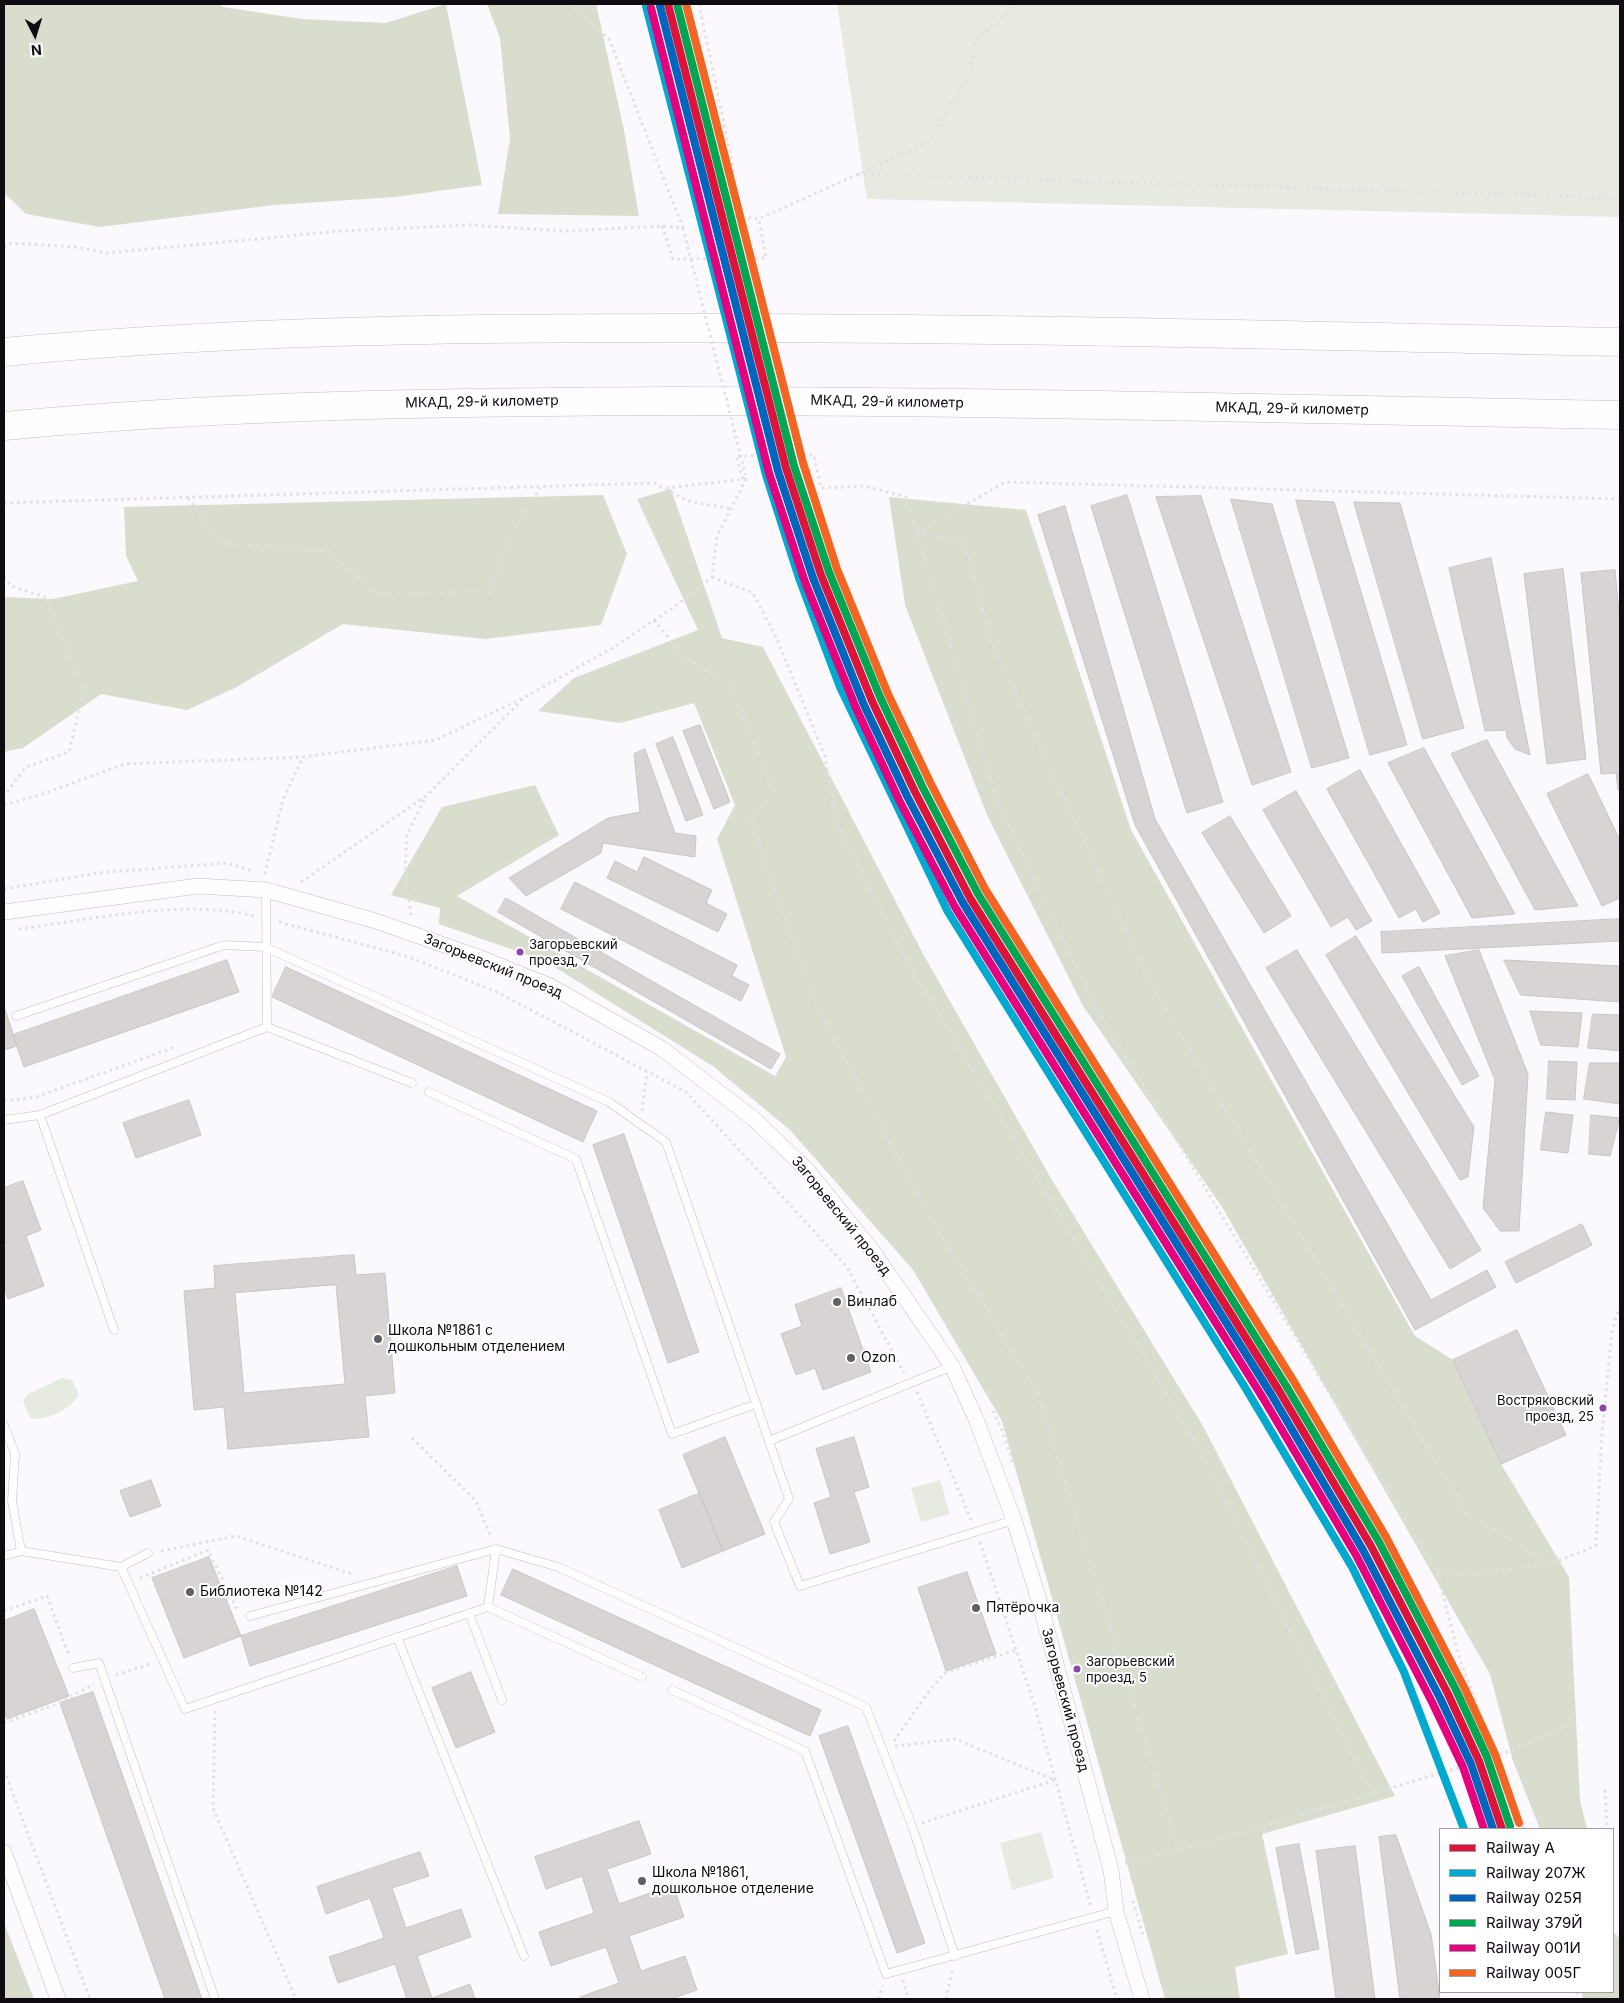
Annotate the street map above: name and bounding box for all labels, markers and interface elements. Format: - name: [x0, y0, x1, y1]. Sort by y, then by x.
- north arrow: [10, 10, 60, 60]
- text: N: [30, 42, 42, 59]
- street label: МКАД, 29-й километр: [405, 392, 559, 412]
- street label: МКАД, 29-й километр: [810, 392, 964, 412]
- street label: МКАД, 29-й километр: [1215, 399, 1369, 419]
- street label: Загорьевский проезд: [421, 930, 565, 1002]
- place label: Загорьевский проезд, 7: [529, 937, 618, 968]
- marker: Загорьевский проезд, 7: [515, 947, 525, 957]
- street label: Загорьевский проезд: [788, 1153, 894, 1279]
- place label: Винлаб: [847, 1294, 897, 1310]
- marker: Винлаб: [831, 1296, 843, 1308]
- place label: Школа №1861 с дошкольным отделением: [388, 1323, 565, 1355]
- marker: Школа №1861 с дошкольным отделением: [372, 1333, 384, 1345]
- place label: Ozon: [861, 1350, 896, 1366]
- marker: Ozon: [845, 1352, 857, 1364]
- place label: Востряковский проезд, 25: [1497, 1393, 1594, 1424]
- marker: Востряковский проезд, 25: [1598, 1403, 1608, 1413]
- place label: Библиотека №142: [200, 1584, 323, 1600]
- marker: Библиотека №142: [184, 1586, 196, 1598]
- place label: Пятёрочка: [986, 1600, 1059, 1616]
- marker: Пятёрочка: [970, 1602, 982, 1614]
- street label: Загорьевский проезд: [1038, 1626, 1092, 1774]
- place label: Загорьевский проезд, 5: [1086, 1654, 1175, 1685]
- marker: Загорьевский проезд, 5: [1072, 1664, 1082, 1674]
- legend: [1439, 1828, 1614, 1993]
- text: Railway A: [1486, 1838, 1555, 1857]
- text: Railway 207Ж: [1486, 1863, 1586, 1882]
- place label: Школа №1861, дошкольное отделение: [652, 1865, 814, 1898]
- marker: Школа №1861, дошкольное отделение: [636, 1875, 648, 1887]
- text: Railway 025Я: [1486, 1888, 1582, 1907]
- text: Railway 379Й: [1486, 1913, 1583, 1932]
- text: Railway 001И: [1486, 1938, 1581, 1957]
- text: Railway 005Г: [1486, 1963, 1581, 1982]

